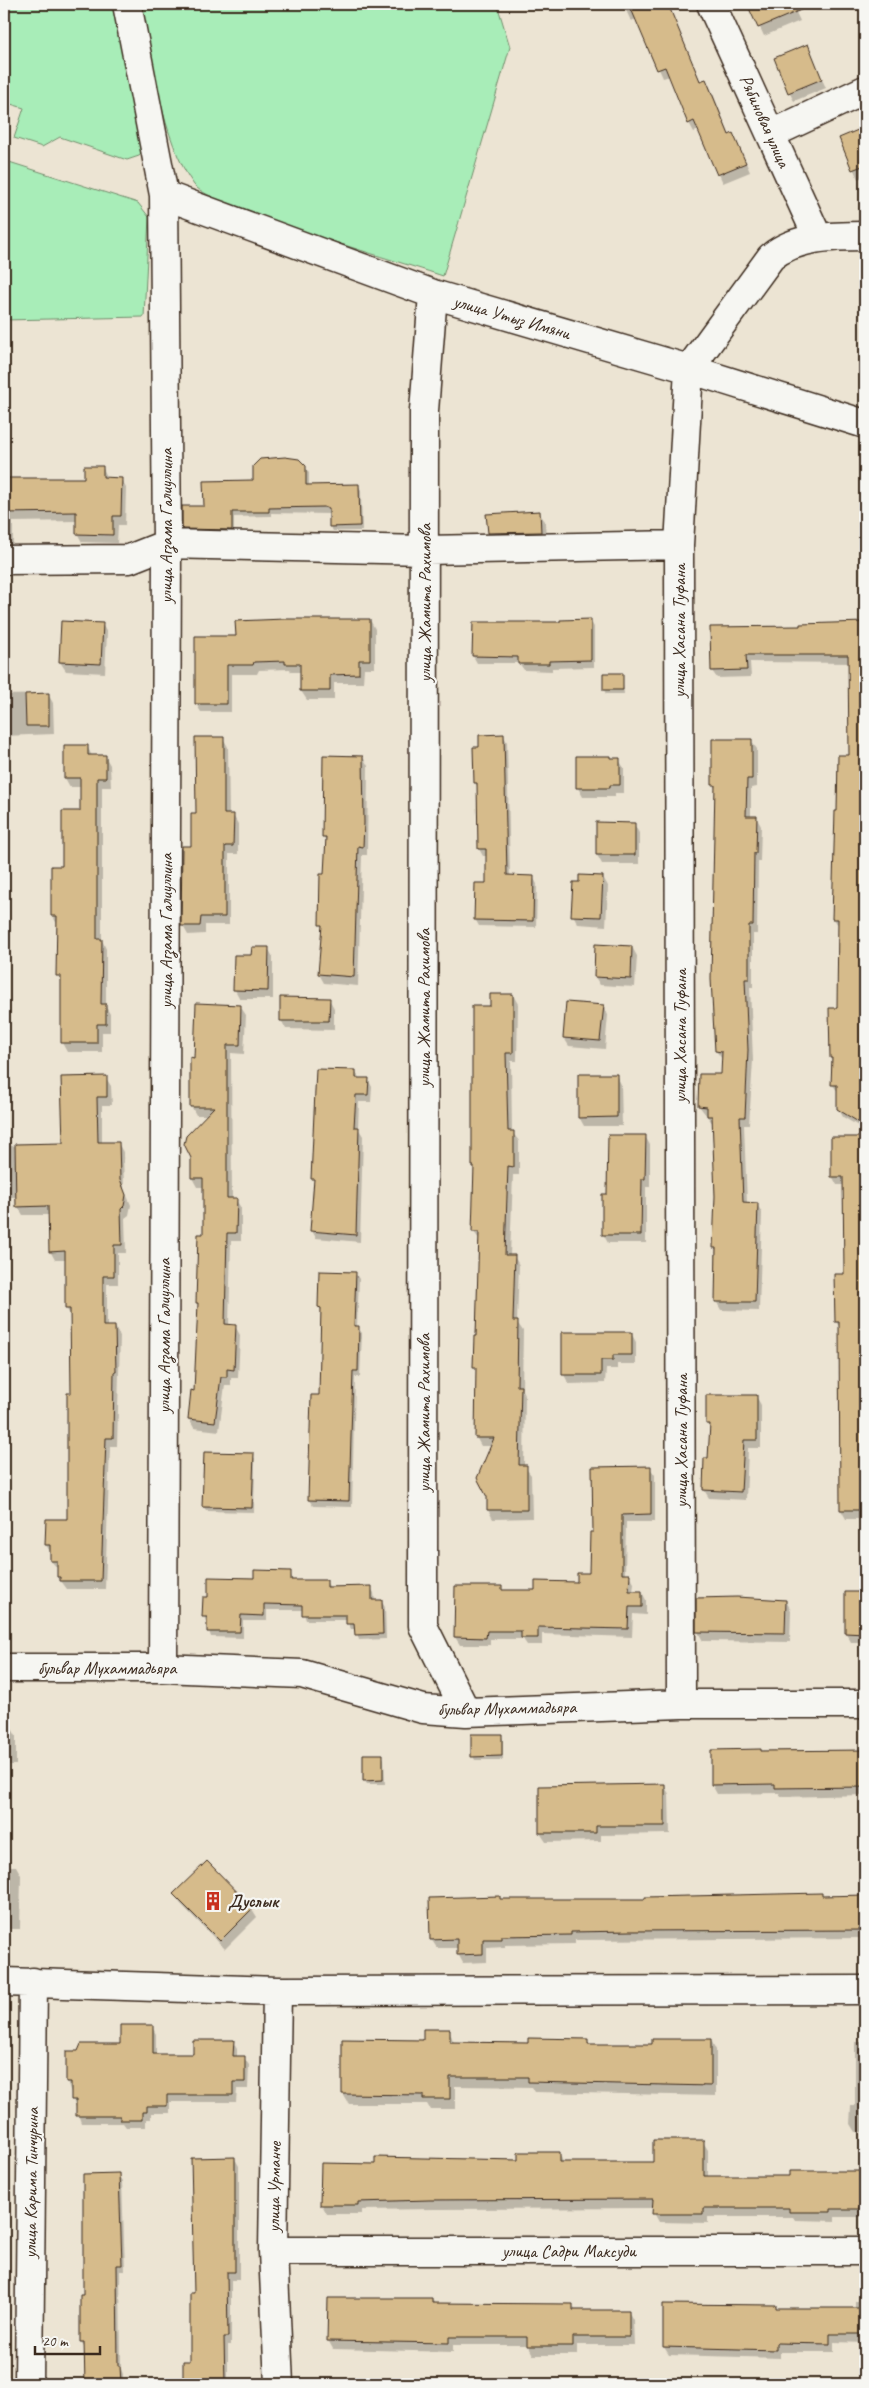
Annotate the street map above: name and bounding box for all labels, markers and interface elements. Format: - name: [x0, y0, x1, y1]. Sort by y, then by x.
- street label: Рябиновая улица: [735, 71, 796, 172]
- street label: улица Утыз Имяни: [450, 290, 574, 345]
- street label: улица Агзама Галиуллина: [155, 447, 178, 605]
- street label: улица Жамита Рахимова: [414, 523, 436, 683]
- street label: улица Хасана Туфана: [668, 562, 690, 699]
- street label: улица Агзама Галиуллина: [155, 852, 178, 1010]
- street label: улица Жамита Рахимова: [413, 928, 435, 1088]
- street label: улица Хасана Туфана: [669, 967, 691, 1104]
- street label: улица Агзама Галиуллина: [153, 1257, 176, 1415]
- street label: улица Жамита Рахимова: [413, 1333, 435, 1493]
- street label: улица Хасана Туфана: [670, 1372, 692, 1509]
- street label: бульвар Мухаммадьяра: [38, 1657, 177, 1679]
- street label: бульвар Мухаммадьяра: [437, 1696, 578, 1720]
- building icon: Дуслык: [202, 1890, 224, 1912]
- place label: Дуслык: [228, 1890, 280, 1912]
- street label: улица Карима Тинчурина: [19, 2106, 43, 2260]
- street label: улица Урманче: [262, 2140, 286, 2233]
- street label: улица Садри Максуди: [501, 2240, 637, 2262]
- scale bar: [35, 2323, 100, 2355]
- text: 20 m: [42, 2332, 69, 2351]

